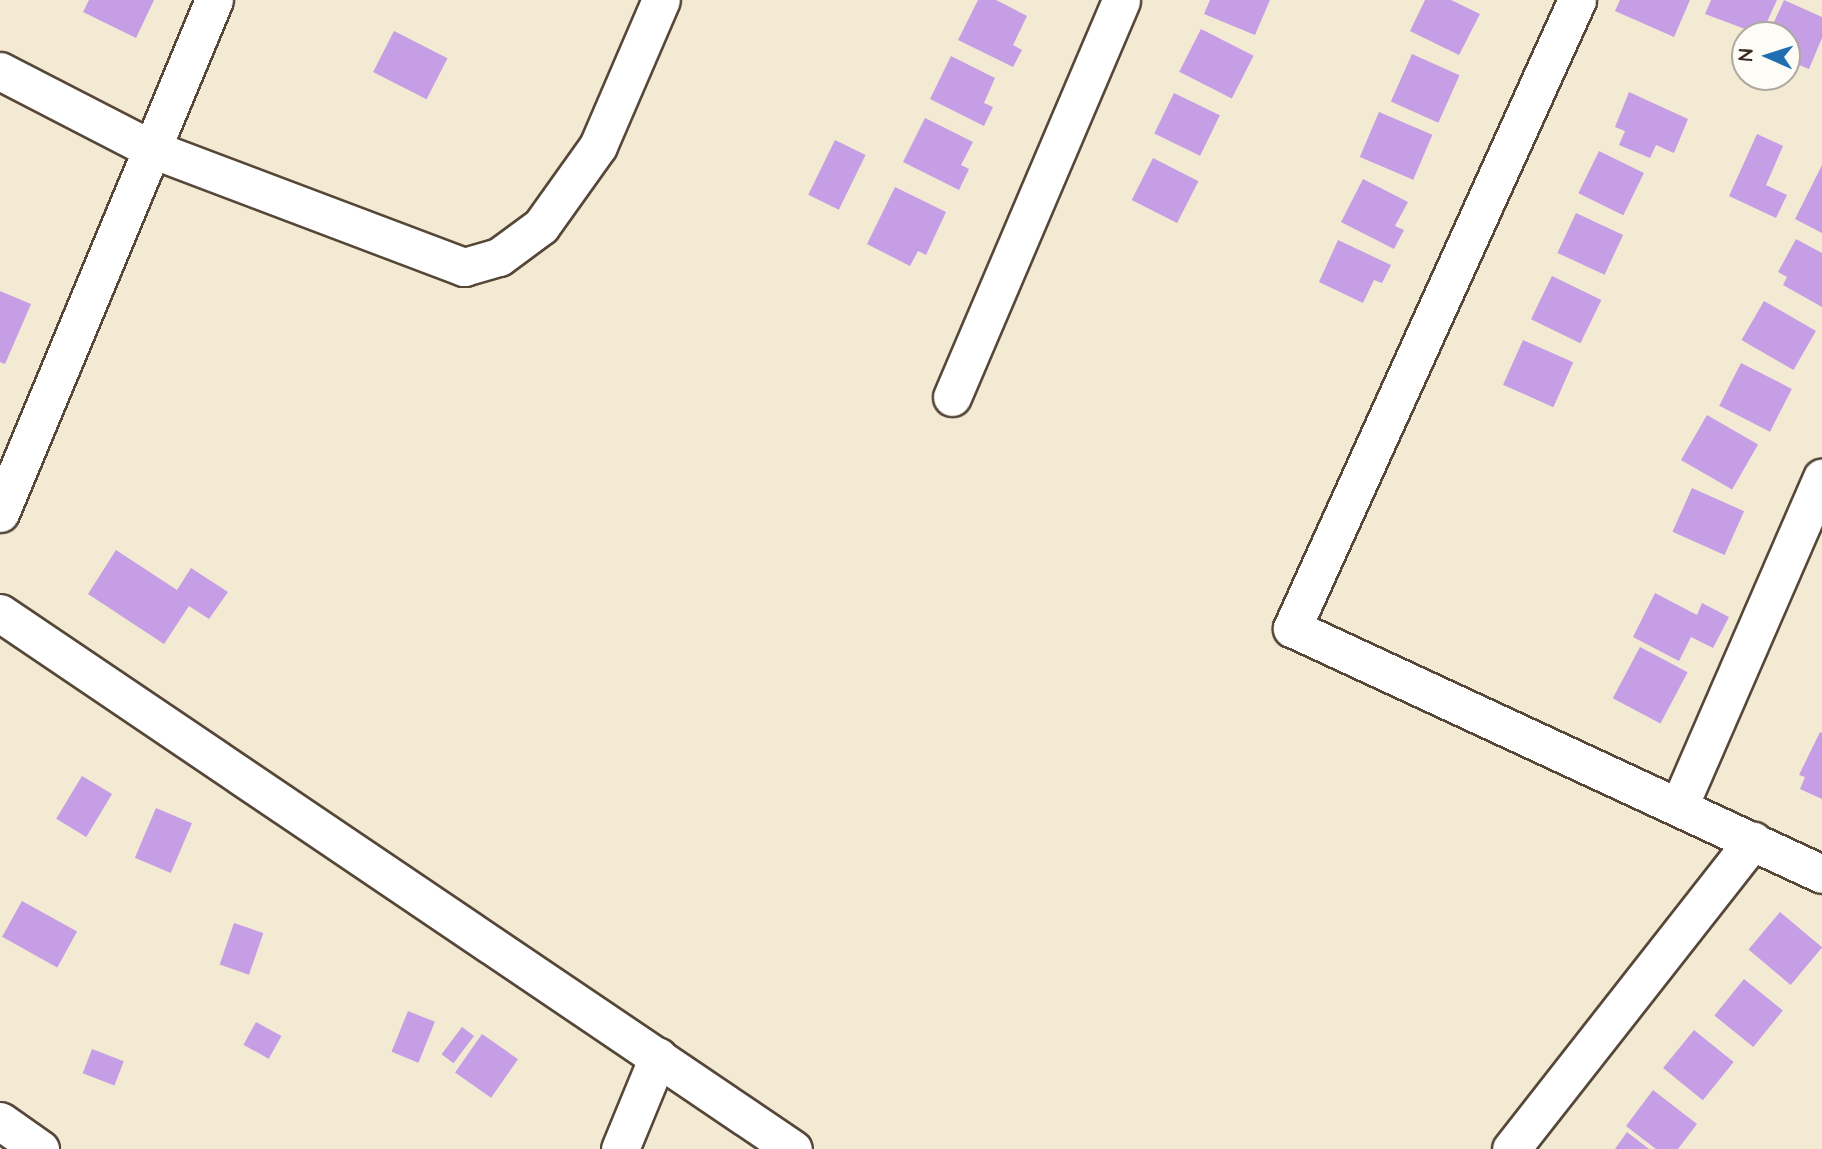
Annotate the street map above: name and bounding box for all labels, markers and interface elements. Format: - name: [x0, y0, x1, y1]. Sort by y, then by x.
- north arrow: [1731, 21, 1801, 91]
- text: N: [1733, 48, 1760, 62]

